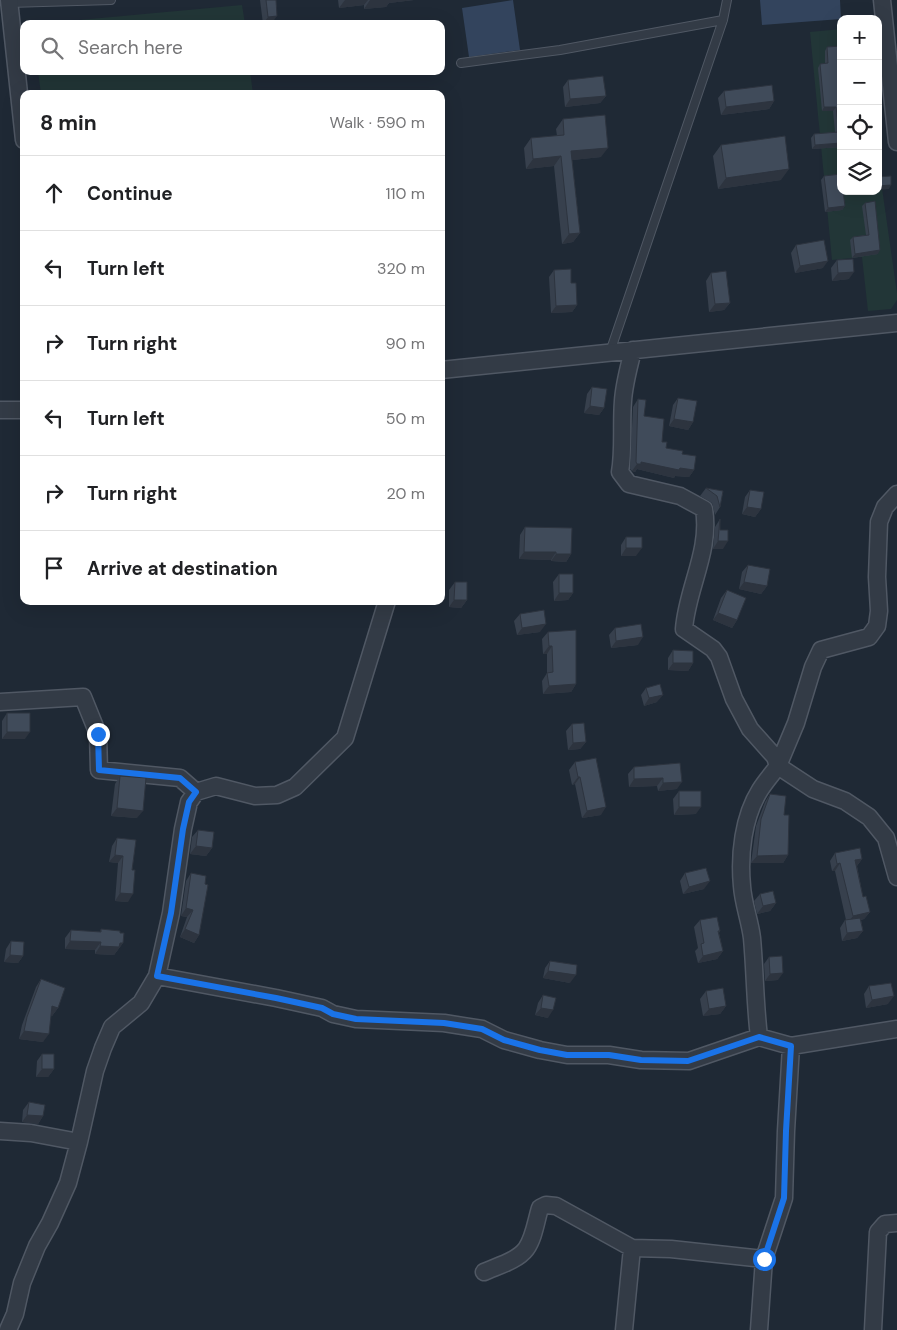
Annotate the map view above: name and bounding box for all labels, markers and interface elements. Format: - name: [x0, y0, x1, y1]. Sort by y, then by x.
- map controls: [837, 15, 882, 195]
- button: +: [837, 15, 882, 60]
- search box: [20, 20, 445, 75]
- icon: search: [38, 34, 66, 62]
- text: Search here: [78, 35, 183, 60]
- button: −: [837, 60, 882, 105]
- button: locate: [837, 105, 882, 150]
- text: 8 min: [40, 109, 97, 137]
- text: Walk · 590 m: [329, 112, 425, 133]
- button: layers: [837, 150, 882, 195]
- icon: ahead: [40, 179, 68, 207]
- text: Continue: [87, 181, 173, 206]
- text: 110 m: [386, 183, 425, 204]
- icon: left: [40, 254, 68, 282]
- text: Turn left: [87, 256, 165, 281]
- text: 320 m: [377, 258, 425, 279]
- icon: right: [40, 329, 68, 357]
- text: Turn right: [87, 331, 177, 356]
- text: 90 m: [385, 333, 425, 354]
- icon: left: [40, 404, 68, 432]
- text: Turn left: [87, 406, 165, 431]
- text: 50 m: [386, 408, 425, 429]
- icon: right: [40, 479, 68, 507]
- text: Turn right: [87, 481, 177, 506]
- text: 20 m: [386, 483, 425, 504]
- icon: arrive: [40, 554, 68, 582]
- text: Arrive at destination: [87, 556, 278, 581]
- route end: [87, 723, 110, 746]
- route start: [753, 1248, 776, 1271]

